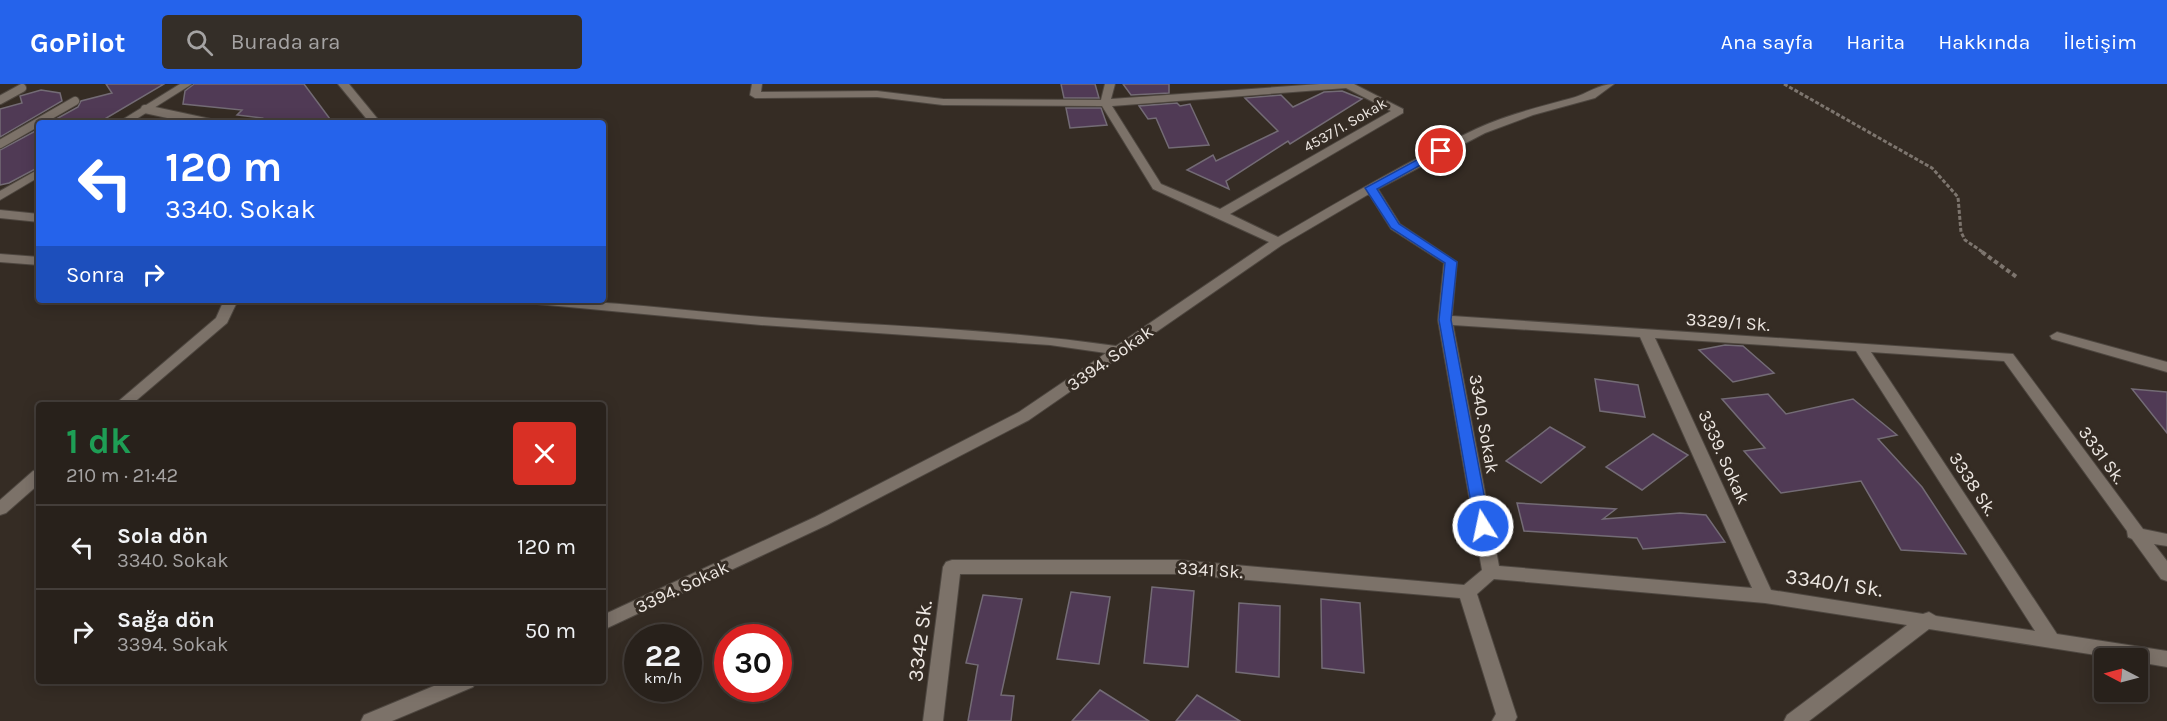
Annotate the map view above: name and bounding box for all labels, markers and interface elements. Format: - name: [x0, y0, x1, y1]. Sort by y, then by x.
- search box: [162, 15, 582, 69]
- text: GoPilot: [30, 26, 126, 59]
- icon: search: [183, 26, 216, 59]
- text: Burada ara: [231, 29, 340, 55]
- text: Ana sayfa: [1721, 30, 1813, 54]
- text: Harita: [1846, 30, 1905, 54]
- text: Hakkında: [1938, 30, 2030, 54]
- text: İletişim: [2063, 30, 2137, 54]
- street label: 4537/1. Sokak: [1300, 94, 1390, 156]
- pin: [1415, 125, 1466, 176]
- icon: arrive: [1424, 134, 1457, 167]
- text: 120 m: [165, 142, 282, 192]
- icon: left: [66, 144, 144, 222]
- text: 3340. Sokak: [165, 193, 316, 225]
- icon: right: [137, 258, 170, 291]
- text: Sonra: [66, 262, 125, 288]
- street label: 3329/1 Sk.: [1685, 308, 1771, 336]
- street label: 3394. Sokak: [1063, 320, 1157, 396]
- street label: 3340. Sokak: [1464, 373, 1504, 475]
- street label: 3339. Sokak: [1693, 407, 1755, 507]
- text: 1 dk: [66, 420, 131, 462]
- button: close: [513, 422, 576, 485]
- street label: 3331 Sk.: [2074, 422, 2130, 488]
- street label: 3338 Sk.: [1944, 448, 2002, 520]
- text: 210 m · 21:42: [66, 464, 178, 487]
- position arrow: [1451, 494, 1515, 558]
- text: Sola dön: [117, 523, 208, 549]
- icon: left: [66, 531, 99, 564]
- text: 120 m: [517, 534, 576, 560]
- text: 3340. Sokak: [117, 549, 229, 572]
- street label: 3394. Sokak: [632, 556, 732, 618]
- street label: 3341 Sk.: [1176, 557, 1244, 583]
- street label: 3340/1 Sk.: [1784, 564, 1885, 602]
- street label: 3342 Sk.: [903, 599, 937, 683]
- text: Sağa dön: [117, 607, 215, 633]
- icon: right: [66, 615, 99, 648]
- text: 50 m: [525, 618, 576, 644]
- speed limit sign: 30: [714, 624, 792, 702]
- text: 3394. Sokak: [117, 633, 228, 656]
- text: 22: [645, 638, 681, 674]
- north arrow: [2094, 648, 2148, 702]
- map controls: [2094, 648, 2148, 702]
- text: km/h: [644, 669, 682, 687]

